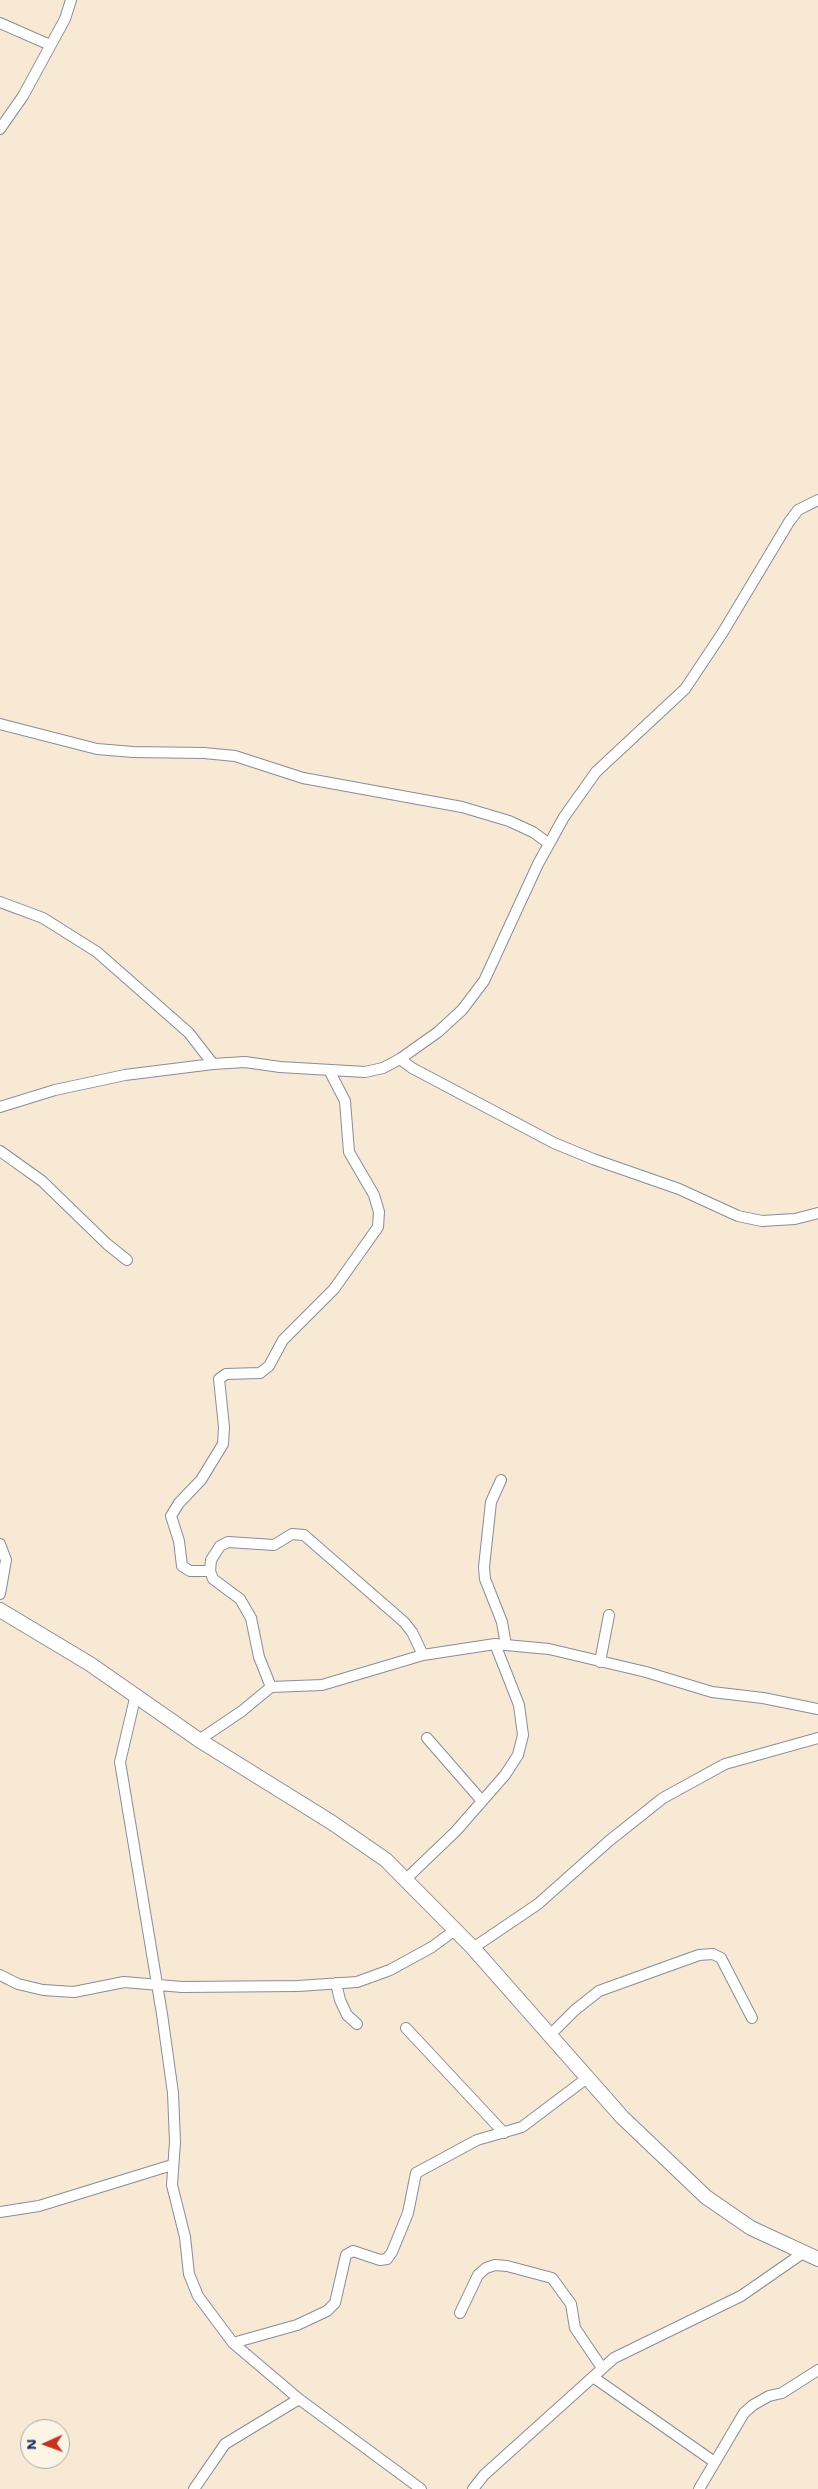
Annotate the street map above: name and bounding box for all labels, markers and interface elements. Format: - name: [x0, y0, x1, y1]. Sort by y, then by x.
- north arrow: [20, 2419, 70, 2469]
- text: N: [22, 2439, 40, 2450]

